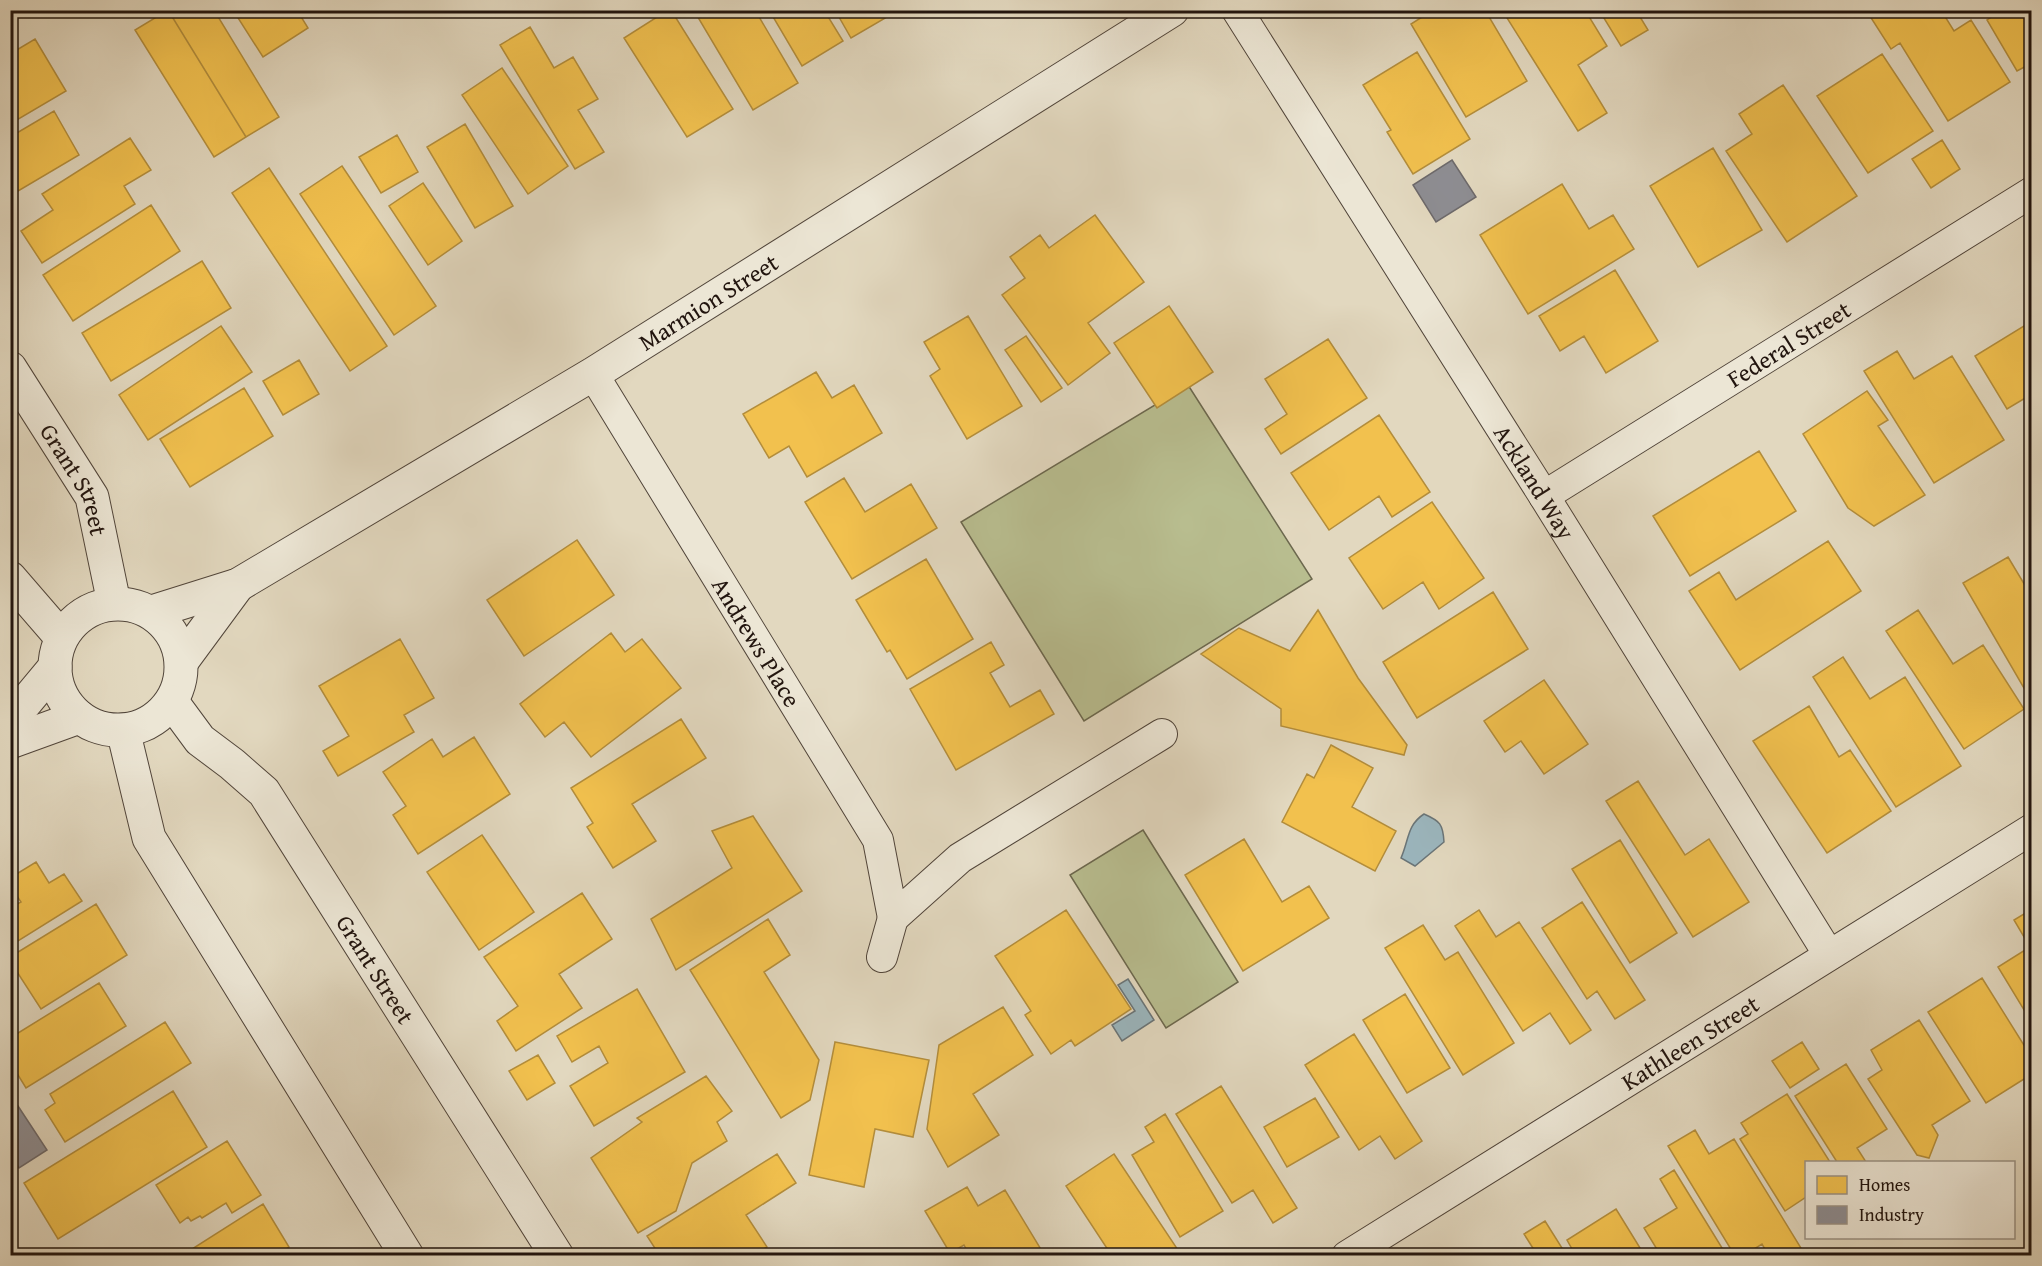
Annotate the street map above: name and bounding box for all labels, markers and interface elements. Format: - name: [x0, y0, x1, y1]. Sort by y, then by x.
- street label: Marmion Street: [631, 244, 785, 359]
- street label: Federal Street: [1720, 292, 1858, 396]
- street label: Grant Street: [32, 416, 117, 539]
- street label: Ackland Way: [1486, 418, 1584, 546]
- street label: Andrews Place: [704, 570, 810, 713]
- street label: Grant Street: [328, 908, 424, 1031]
- street label: Kathleen Street: [1614, 986, 1766, 1098]
- legend: [1805, 1161, 2015, 1239]
- text: Homes: [1859, 1171, 1910, 1198]
- text: Industry: [1859, 1201, 1924, 1228]

